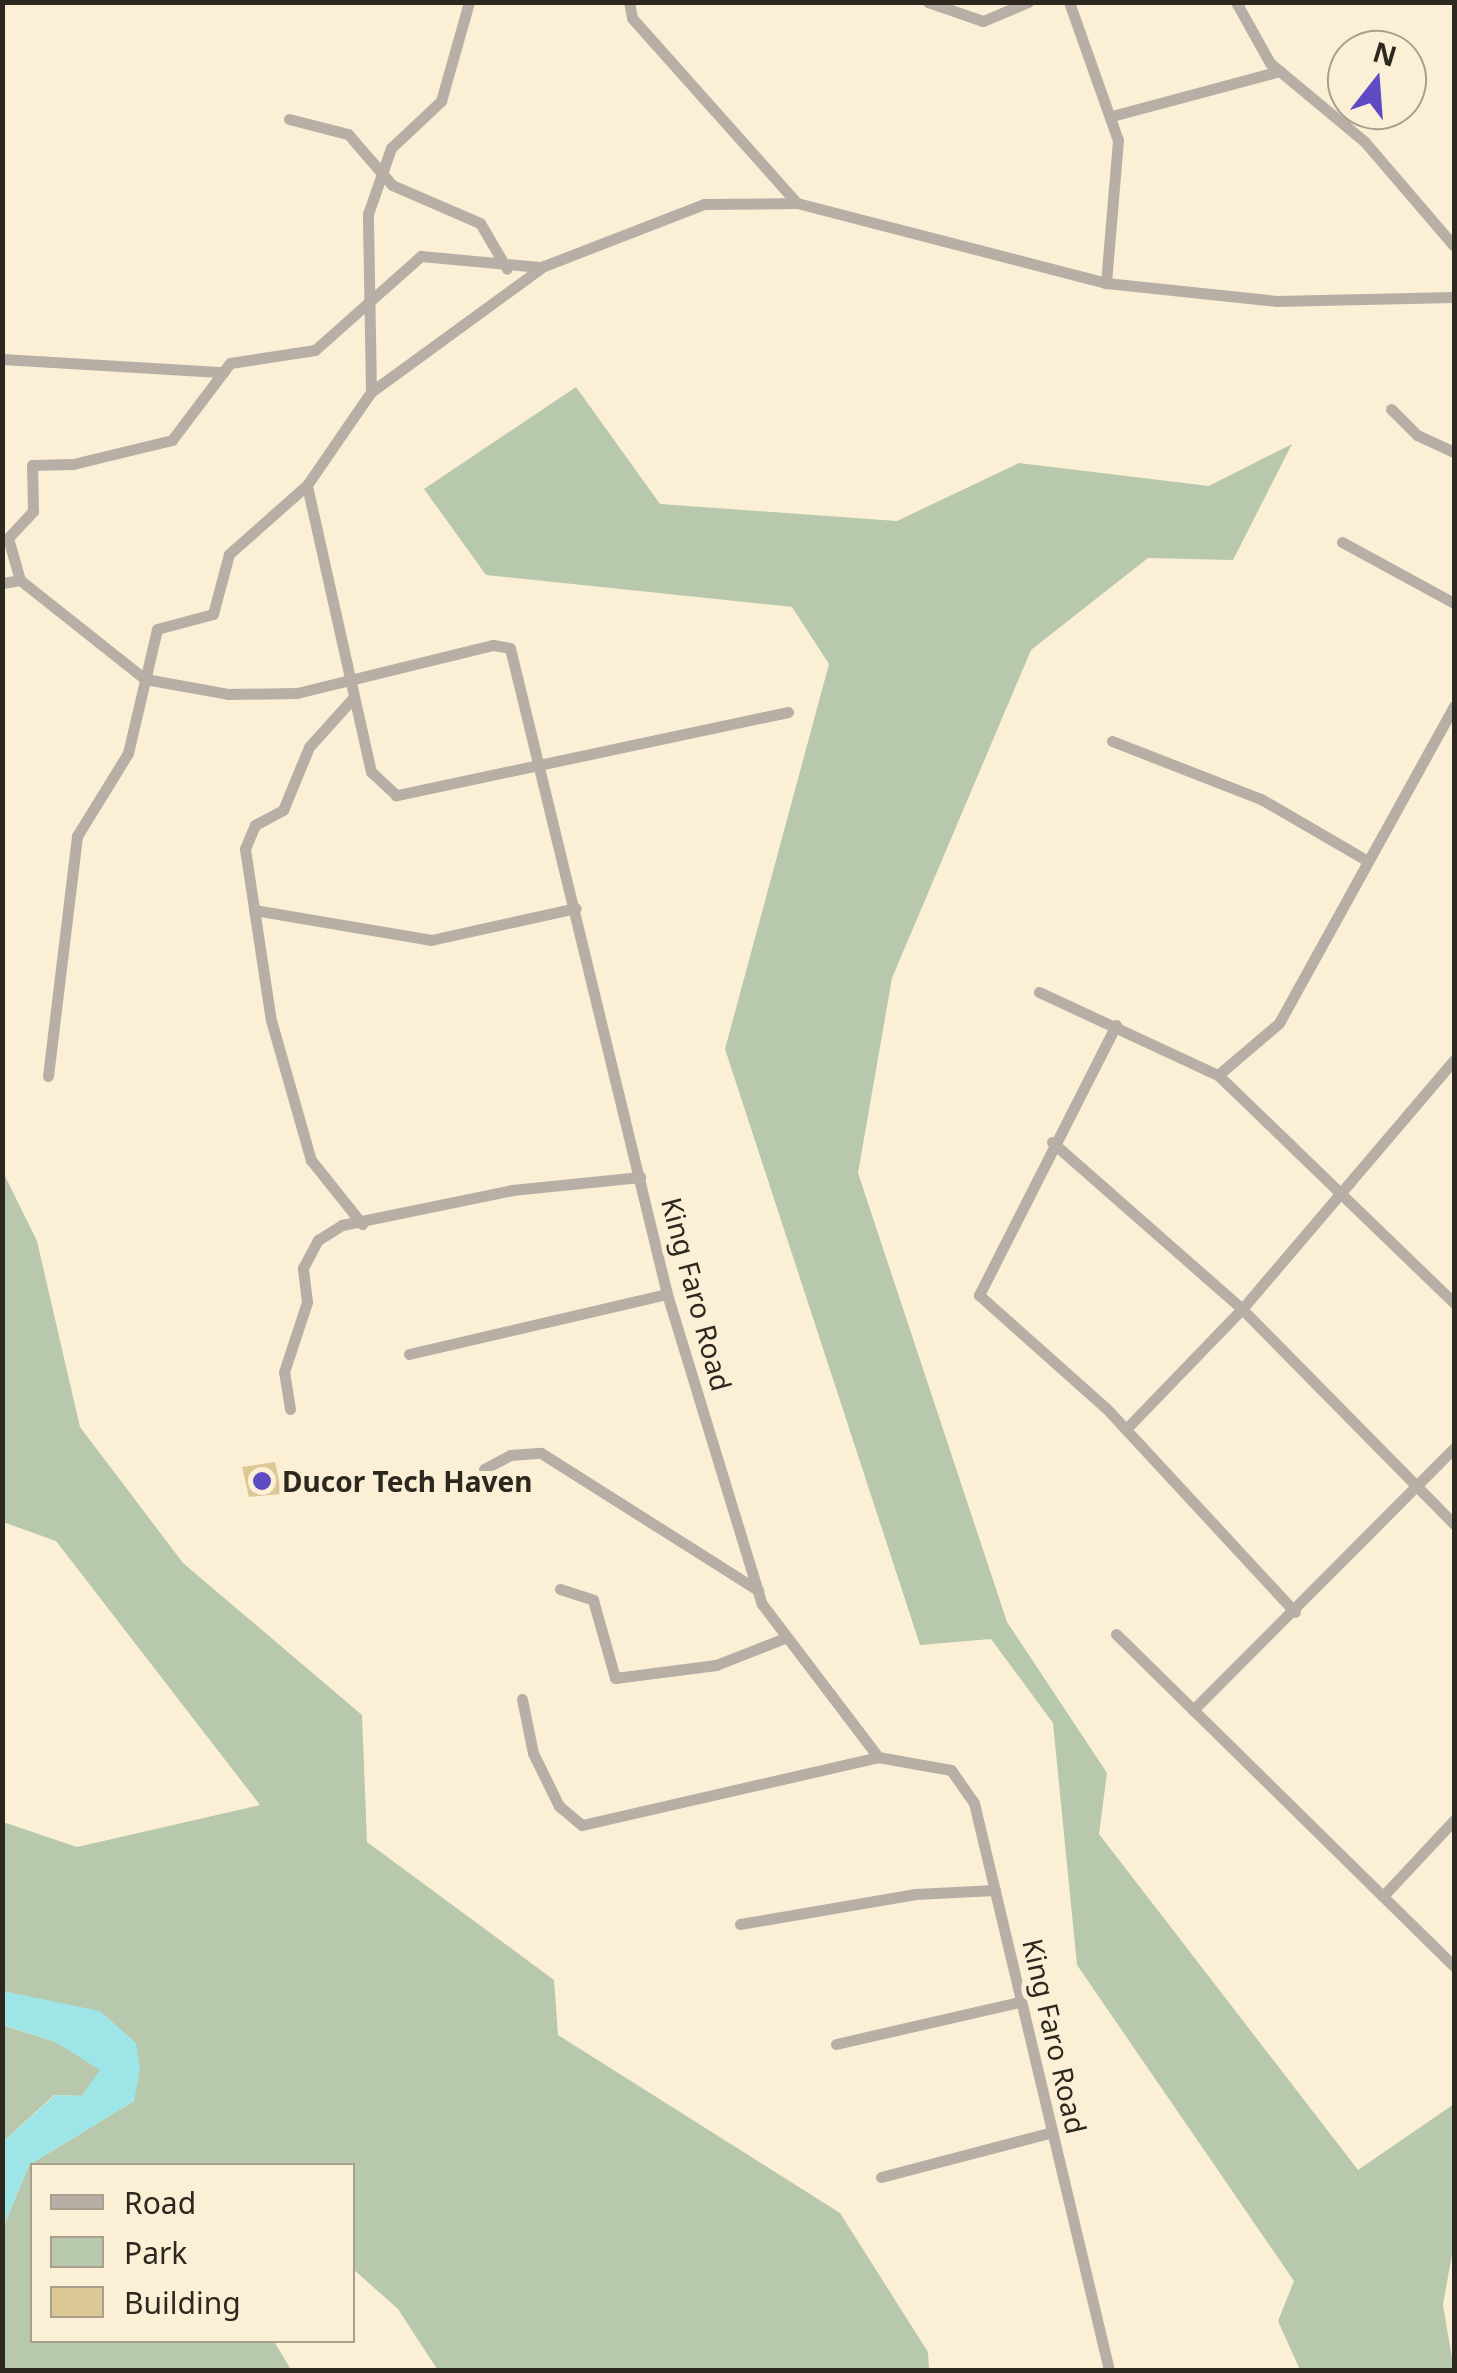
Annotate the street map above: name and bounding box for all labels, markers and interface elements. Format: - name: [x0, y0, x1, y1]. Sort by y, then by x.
- north arrow: [1327, 30, 1427, 130]
- text: N: [1369, 32, 1402, 75]
- street label: King Faro Road: [655, 1193, 739, 1395]
- place label: Ducor Tech Haven: [282, 1464, 532, 1498]
- marker: Ducor Tech Haven: [251, 1470, 273, 1492]
- street label: King Faro Road: [1016, 1935, 1094, 2137]
- legend: [30, 2163, 355, 2343]
- text: Road: [124, 2182, 196, 2223]
- text: Park: [124, 2232, 187, 2273]
- text: Building: [124, 2282, 241, 2323]

